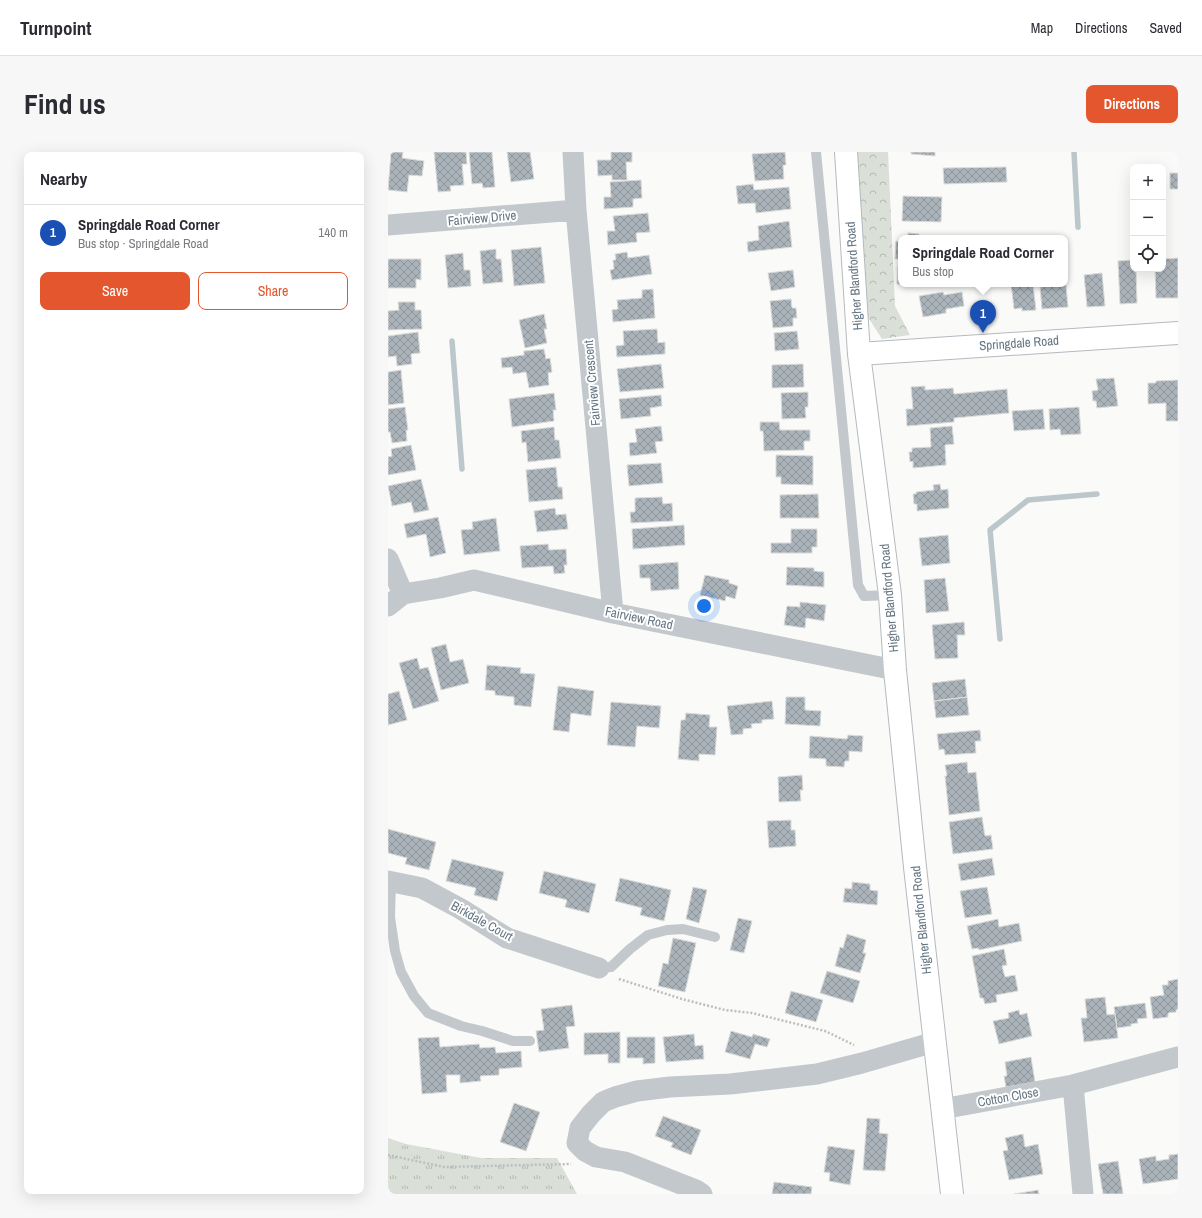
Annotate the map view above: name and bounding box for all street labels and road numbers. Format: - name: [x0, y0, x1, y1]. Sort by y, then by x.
- street label: Fairview Drive: [447, 207, 517, 229]
- street label: Higher Blandford Road: [842, 221, 866, 331]
- street label: Springdale Road: [978, 332, 1060, 354]
- street label: Fairview Crescent: [580, 339, 604, 427]
- street label: Higher Blandford Road: [876, 543, 902, 653]
- street label: Fairview Road: [604, 603, 674, 633]
- street label: Higher Blandford Road: [907, 865, 935, 975]
- street label: Birkdale Court: [448, 897, 516, 945]
- street label: Cotton Close: [976, 1083, 1040, 1111]

